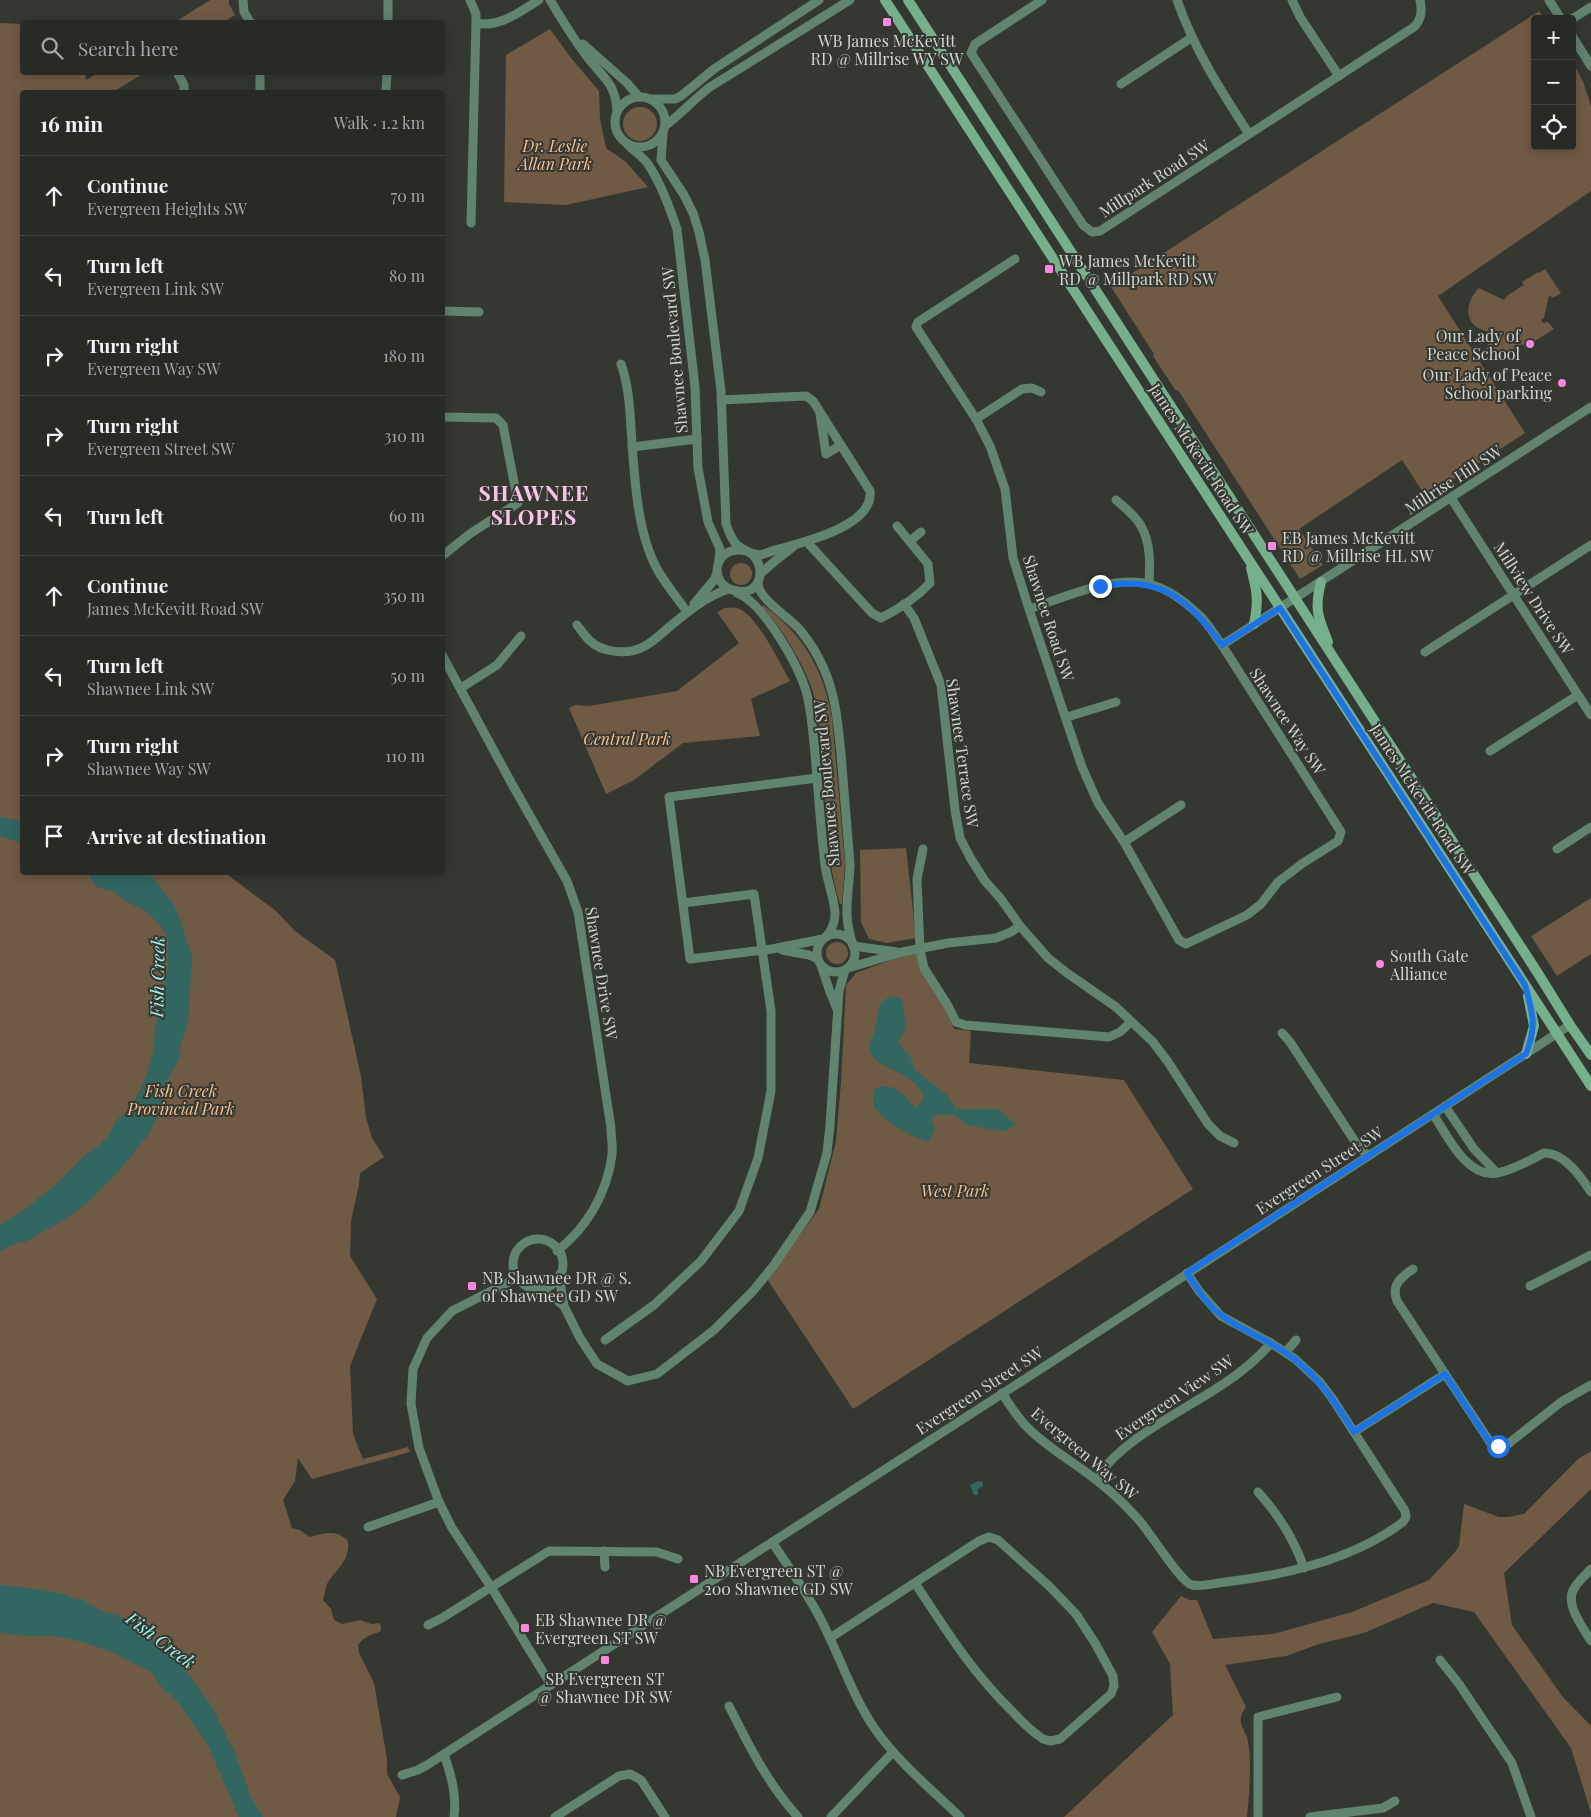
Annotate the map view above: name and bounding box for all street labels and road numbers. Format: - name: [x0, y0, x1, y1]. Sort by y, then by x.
- street label: Millpark Road SW: [1095, 134, 1214, 222]
- street label: Shawnee Boulevard SW: [656, 265, 692, 434]
- street label: James McKevitt Road SW: [1145, 378, 1259, 539]
- street label: Millrise Hill SW: [1400, 439, 1506, 518]
- street label: Millview Drive SW: [1490, 538, 1579, 659]
- street label: Shawnee Road SW: [1019, 552, 1079, 684]
- street label: Shawnee Way SW: [1245, 663, 1331, 779]
- street label: Shawnee Terrace SW: [942, 677, 984, 829]
- street label: Shawnee Boulevard SW: [808, 698, 844, 867]
- street label: James McKevitt Road SW: [1366, 718, 1480, 879]
- street label: Shawnee Drive SW: [581, 905, 623, 1041]
- street label: Evergreen Street SW: [1251, 1121, 1387, 1219]
- street label: Evergreen Street SW: [911, 1341, 1047, 1439]
- street label: Evergreen View SW: [1111, 1349, 1238, 1444]
- street label: Evergreen Way SW: [1027, 1402, 1143, 1504]

